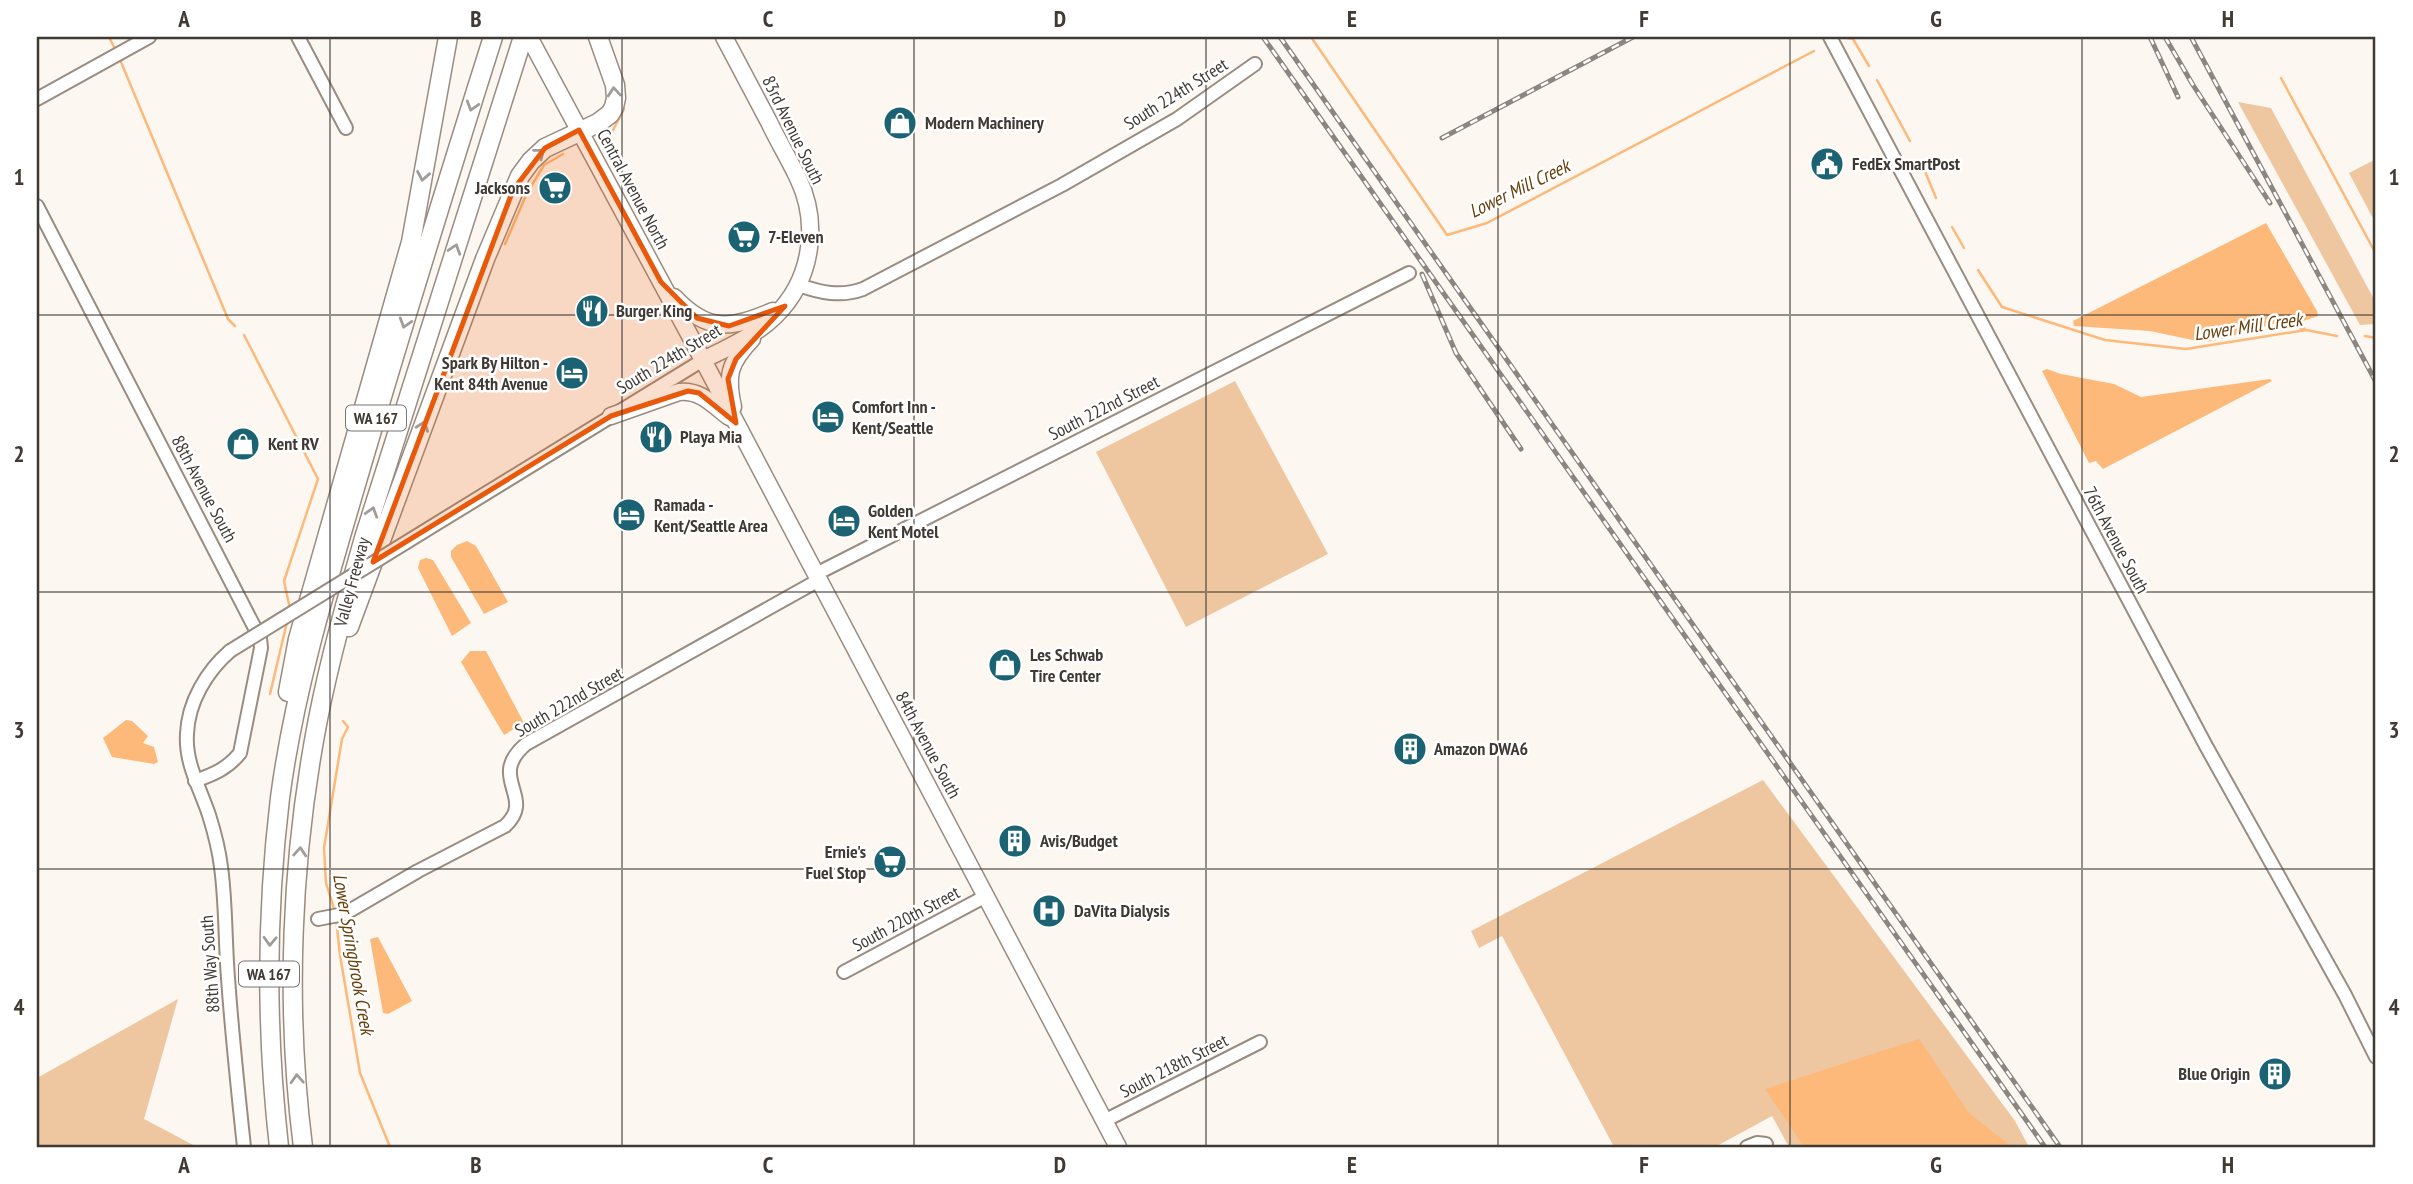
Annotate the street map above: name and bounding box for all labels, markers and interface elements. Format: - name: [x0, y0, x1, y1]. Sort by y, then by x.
- text: A: [177, 4, 190, 33]
- text: B: [470, 4, 482, 33]
- text: C: [763, 4, 774, 33]
- text: D: [1054, 4, 1066, 33]
- text: E: [1347, 4, 1357, 33]
- text: F: [1639, 4, 1649, 33]
- text: G: [1930, 4, 1942, 33]
- text: H: [2222, 4, 2234, 33]
- street label: South 224th Street: [1120, 52, 1232, 135]
- street label: 83rd Avenue South: [757, 72, 830, 188]
- one-way arrow: [607, 86, 622, 97]
- one-way arrow: [466, 99, 480, 111]
- shop icon: Modern Machinery: [881, 104, 919, 142]
- place label: Modern Machinery: [925, 111, 1045, 134]
- street label: Central Avenue North: [592, 125, 675, 253]
- public building icon: FedEx SmartPost: [1808, 145, 1846, 183]
- one-way arrow: [532, 149, 545, 162]
- water label: Lower Mill Creek: [1465, 152, 1576, 223]
- place label: FedEx SmartPost: [1852, 152, 1961, 175]
- text: 1: [14, 162, 25, 191]
- text: 1: [2389, 162, 2400, 191]
- supermarket icon: Jacksons: [536, 169, 574, 207]
- one-way arrow: [416, 170, 431, 182]
- place label: Jacksons: [474, 176, 530, 199]
- supermarket icon: 7-Eleven: [725, 218, 763, 256]
- place label: 7-Eleven: [768, 225, 824, 248]
- one-way arrow: [447, 243, 461, 255]
- restaurant icon: Burger King: [573, 292, 611, 330]
- place label: Burger King: [616, 299, 692, 322]
- water label: Lower Mill Creek: [2192, 306, 2306, 345]
- one-way arrow: [399, 316, 413, 329]
- street label: South 224th Street: [612, 318, 725, 399]
- place label: Spark By Hilton - Kent 84th Avenue: [434, 351, 548, 395]
- hotel icon: Spark By Hilton - Kent 84th Avenue: [553, 354, 591, 392]
- street label: South 222nd Street: [1045, 370, 1163, 445]
- place label: Comfort Inn - Kent/Seattle: [852, 395, 936, 439]
- hotel icon: Comfort Inn - Kent/Seattle: [809, 398, 847, 436]
- road number: WA 167: [346, 406, 406, 430]
- restaurant icon: Playa Mia: [637, 418, 675, 456]
- one-way arrow: [415, 420, 429, 432]
- shop icon: Kent RV: [224, 425, 262, 463]
- place label: Playa Mia: [680, 425, 742, 448]
- street label: 88th Avenue South: [167, 431, 242, 546]
- place label: Kent RV: [268, 432, 320, 455]
- text: 2: [14, 439, 25, 468]
- text: 2: [2389, 439, 2400, 468]
- street label: 76th Avenue South: [2079, 482, 2154, 597]
- place label: Ramada - Kent/Seattle Area: [654, 493, 768, 537]
- hotel icon: Ramada - Kent/Seattle Area: [610, 496, 648, 534]
- place label: Golden Kent Motel: [868, 499, 939, 543]
- hotel icon: Golden Kent Motel: [825, 502, 863, 540]
- one-way arrow: [363, 507, 378, 519]
- street label: Valley Freeway: [328, 534, 375, 630]
- place label: Les Schwab Tire Center: [1030, 643, 1103, 687]
- shop icon: Les Schwab Tire Center: [986, 646, 1024, 684]
- street label: South 222nd Street: [511, 661, 627, 742]
- street label: 84th Avenue South: [891, 687, 966, 802]
- text: 3: [14, 715, 25, 744]
- text: 3: [2389, 715, 2400, 744]
- building icon: Amazon DWA6: [1391, 730, 1429, 768]
- place label: Amazon DWA6: [1433, 737, 1528, 760]
- building icon: Avis/Budget: [996, 822, 1034, 860]
- place label: Avis/Budget: [1039, 829, 1119, 852]
- place label: Ernie's Fuel Stop: [805, 840, 866, 884]
- supermarket icon: Ernie's Fuel Stop: [871, 843, 909, 881]
- one-way arrow: [292, 846, 307, 857]
- water label: Lower Springbrook Creek: [328, 872, 380, 1039]
- street label: South 220th Street: [848, 881, 963, 956]
- hospital icon: DaVita Dialysis: [1030, 892, 1068, 930]
- place label: DaVita Dialysis: [1074, 899, 1170, 922]
- street label: 88th Way South: [195, 915, 224, 1013]
- one-way arrow: [263, 936, 278, 947]
- road number: WA 167: [239, 962, 299, 986]
- text: 4: [14, 992, 25, 1021]
- text: 4: [2389, 992, 2400, 1021]
- street label: South 218th Street: [1116, 1028, 1232, 1103]
- building icon: Blue Origin: [2256, 1055, 2294, 1093]
- place label: Blue Origin: [2178, 1062, 2250, 1085]
- one-way arrow: [290, 1074, 305, 1085]
- text: A: [177, 1150, 190, 1179]
- text: B: [470, 1150, 482, 1179]
- text: C: [763, 1150, 774, 1179]
- text: D: [1054, 1150, 1066, 1179]
- text: E: [1347, 1150, 1357, 1179]
- text: F: [1639, 1150, 1649, 1179]
- text: G: [1930, 1150, 1942, 1179]
- text: H: [2222, 1150, 2234, 1179]

